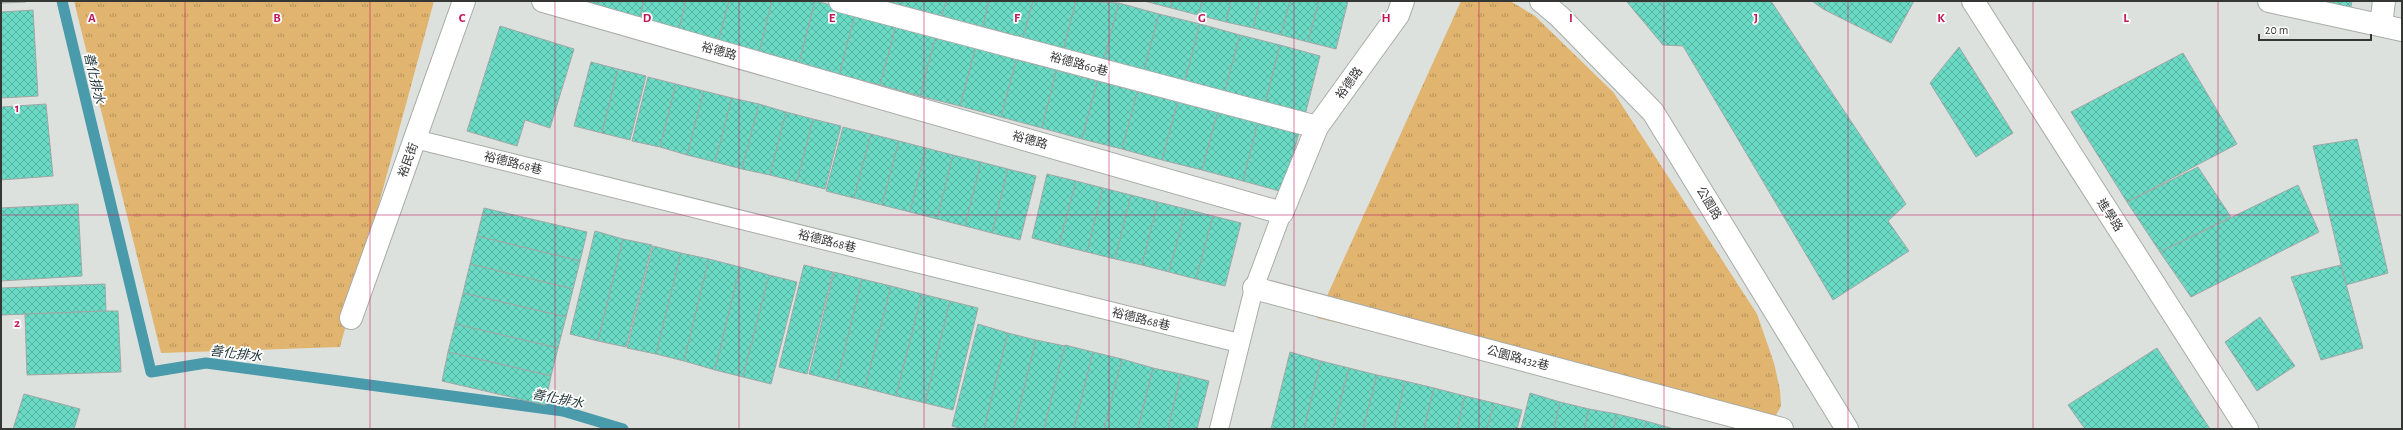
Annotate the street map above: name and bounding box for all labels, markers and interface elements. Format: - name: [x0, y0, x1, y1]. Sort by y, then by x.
- text: A: [88, 12, 96, 25]
- text: B: [273, 12, 281, 25]
- text: C: [459, 12, 466, 25]
- text: D: [643, 12, 652, 25]
- text: E: [829, 12, 836, 25]
- text: F: [1014, 12, 1021, 25]
- text: G: [1198, 12, 1206, 25]
- text: H: [1381, 12, 1391, 25]
- text: I: [1569, 12, 1573, 25]
- text: J: [1754, 12, 1758, 25]
- text: K: [1937, 12, 1945, 25]
- text: L: [2123, 12, 2129, 25]
- scale bar: [2259, 16, 2371, 42]
- text: 20 m: [2265, 24, 2288, 36]
- street label: 裕德路: [700, 39, 738, 62]
- street label: 裕德路60巷: [1048, 49, 1110, 78]
- water label: 善化排水: [81, 51, 107, 106]
- street label: 裕德路: [1333, 64, 1364, 101]
- text: 1: [15, 102, 19, 115]
- street label: 裕德路: [1011, 128, 1049, 151]
- street label: 裕民街: [395, 141, 420, 179]
- street label: 裕德路68巷: [483, 149, 543, 176]
- street label: 公園路: [1695, 184, 1724, 222]
- street label: 進學路: [2095, 196, 2126, 233]
- street label: 裕德路68巷: [797, 227, 857, 254]
- street label: 裕德路68巷: [1111, 305, 1171, 332]
- text: 2: [14, 317, 20, 330]
- street label: 公園路432巷: [1485, 343, 1551, 372]
- water label: 善化排水: [209, 344, 264, 364]
- water label: 善化排水: [531, 387, 586, 411]

